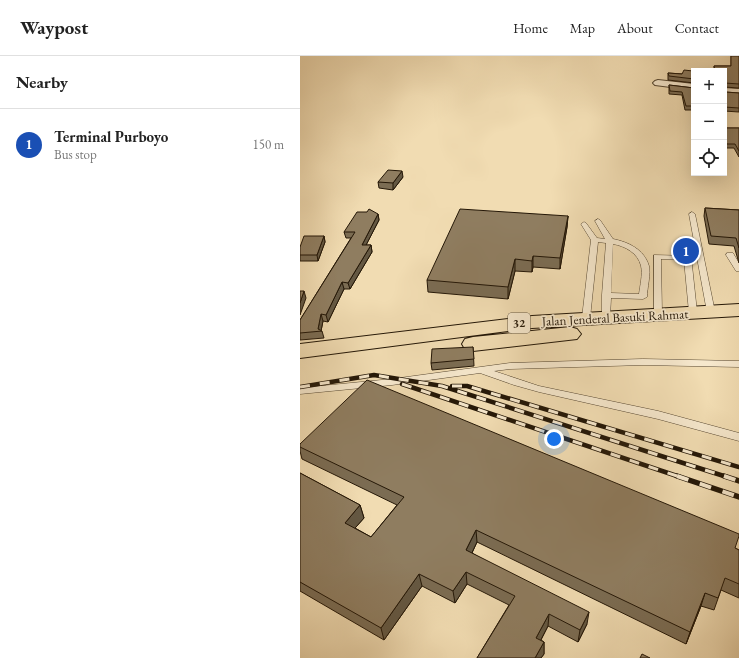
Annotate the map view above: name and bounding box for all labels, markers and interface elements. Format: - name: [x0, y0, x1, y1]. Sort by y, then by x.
- text: Waypost: [20, 15, 88, 40]
- text: Home: [513, 19, 548, 37]
- text: Map: [570, 19, 595, 37]
- text: About: [617, 19, 653, 37]
- text: Contact: [675, 19, 719, 37]
- map controls: [691, 68, 727, 176]
- button: +: [691, 68, 727, 104]
- text: Nearby: [16, 71, 68, 93]
- button: −: [691, 104, 727, 140]
- text: Terminal Purboyo: [54, 127, 168, 146]
- text: 1: [26, 136, 32, 153]
- text: 150 m: [253, 136, 284, 153]
- button: locate: [691, 140, 727, 176]
- text: Bus stop: [54, 146, 97, 163]
- pin: 1: [673, 236, 699, 266]
- street label: Jalan Jenderal Basuki Rahmat: [540, 305, 689, 330]
- road number: 32: [508, 313, 530, 333]
- your location: [544, 429, 564, 449]

